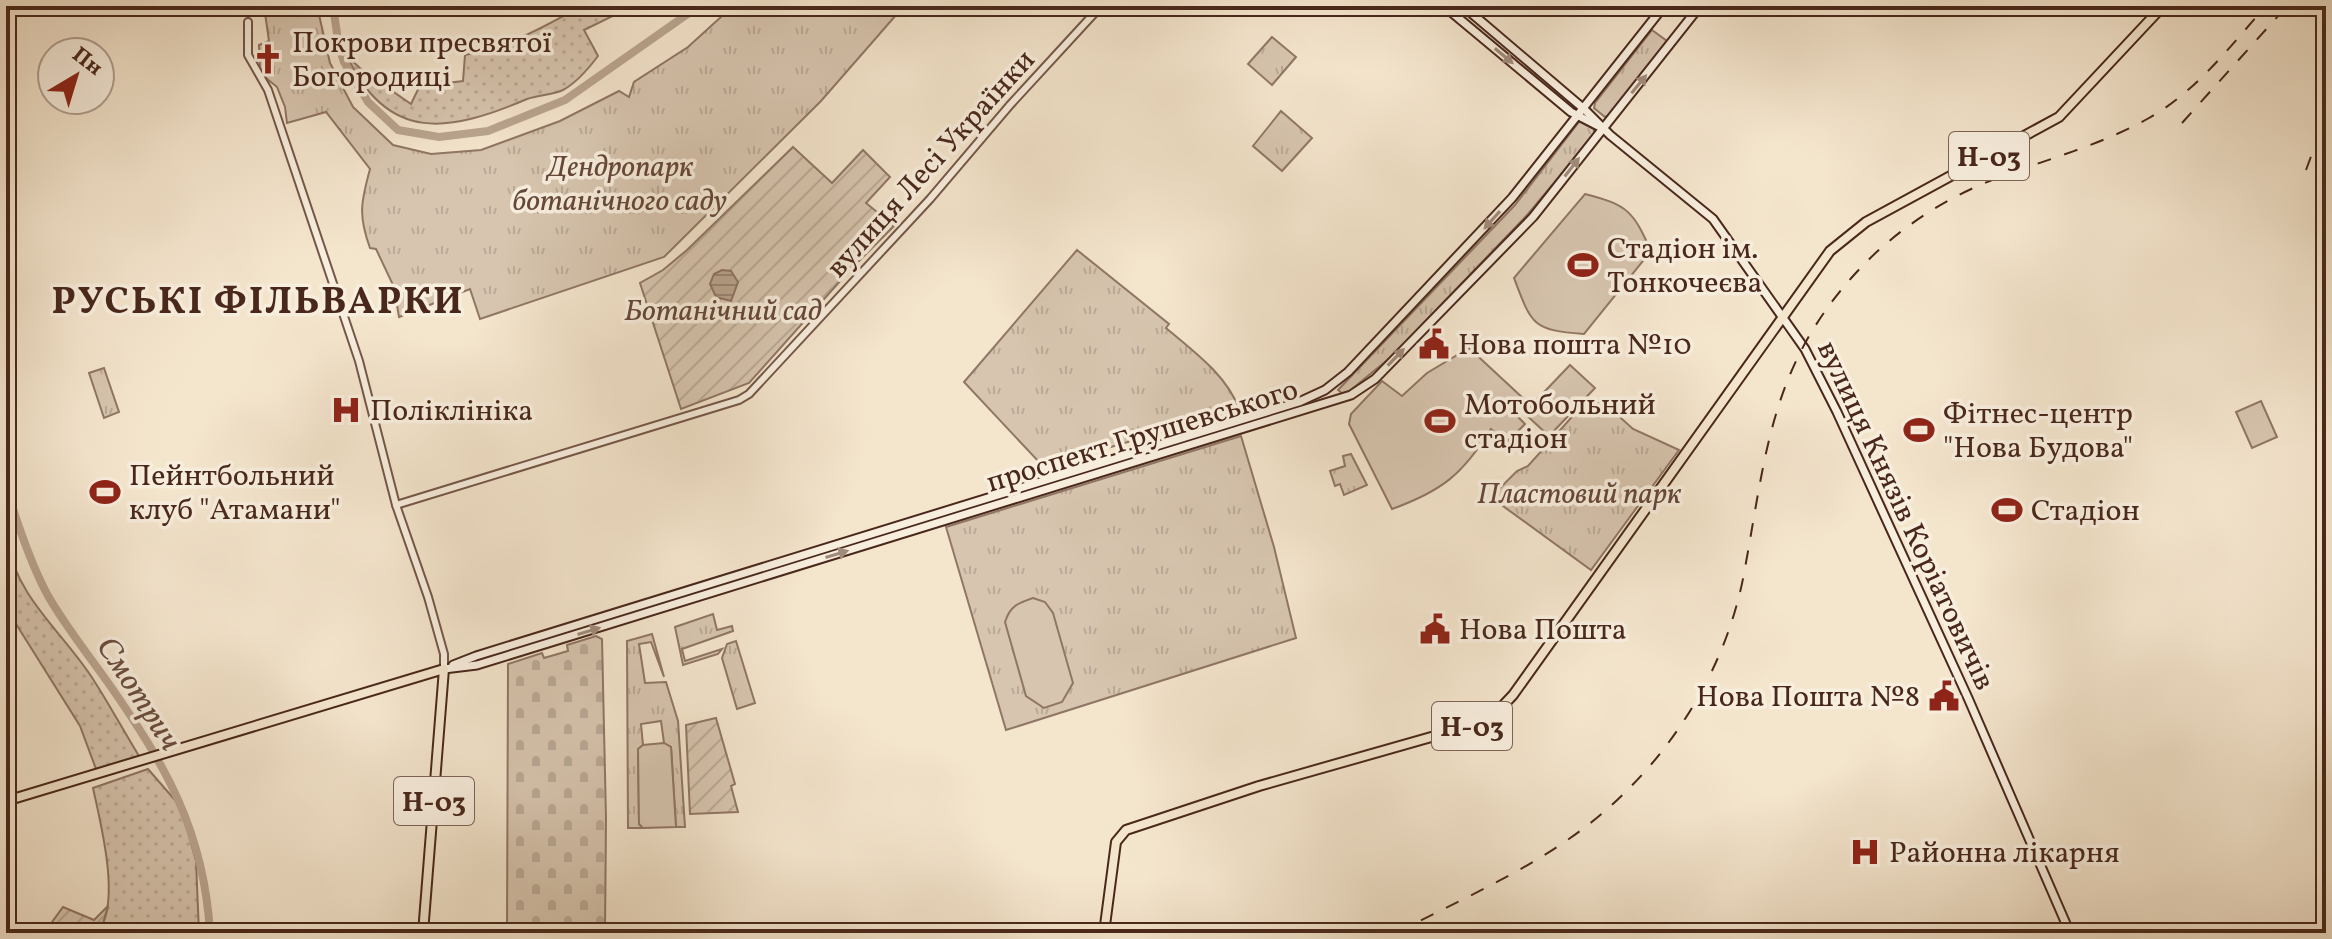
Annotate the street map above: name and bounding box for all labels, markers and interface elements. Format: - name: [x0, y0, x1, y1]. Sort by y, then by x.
- place label: Покрови пресвятої Богородиці: [292, 23, 552, 99]
- north arrow: [36, 36, 116, 116]
- text: Пн: [65, 40, 109, 84]
- street label: вулиця Лесі Українки: [817, 41, 1046, 288]
- church icon: Покрови пресвятої Богородиці: [251, 42, 285, 76]
- one-way arrow: [1494, 47, 1514, 64]
- one-way arrow: [1630, 74, 1647, 94]
- road number: Н-03: [1949, 132, 2029, 180]
- park label: Дендропарк ботанічного саду: [513, 147, 727, 223]
- one-way arrow: [1564, 157, 1580, 177]
- one-way arrow: [1484, 211, 1502, 230]
- place label: Стадіон ім. Тонкочеєва: [1607, 229, 1762, 305]
- sports icon: Стадіон ім. Тонкочеєва: [1566, 248, 1600, 282]
- district label: РУСЬКІ ФІЛЬВАРКИ: [51, 277, 465, 330]
- park label: Ботанічний сад: [625, 291, 822, 333]
- place label: Нова пошта №10: [1458, 325, 1692, 367]
- public building icon: Нова пошта №10: [1417, 327, 1451, 361]
- street label: вулиця Князів Коріатовичів: [1806, 334, 2005, 698]
- one-way arrow: [1386, 348, 1405, 367]
- street label: проспект Грушевського: [981, 369, 1304, 504]
- place label: Мотобольний стадіон: [1464, 385, 1656, 461]
- place label: Поліклініка: [370, 391, 533, 433]
- hospital icon: Поліклініка: [329, 393, 363, 427]
- place label: Фітнес-центр "Нова Будова": [1943, 394, 2133, 470]
- sports icon: Мотобольний стадіон: [1423, 404, 1457, 438]
- sports icon: Фітнес-центр "Нова Будова": [1902, 413, 1936, 447]
- place label: Пейнтбольний клуб "Атамани": [129, 456, 341, 532]
- park label: Пластовий парк: [1477, 474, 1682, 516]
- sports icon: Пейнтбольний клуб "Атамани": [88, 475, 122, 509]
- place label: Стадіон: [2031, 491, 2140, 533]
- sports icon: Стадіон: [1990, 493, 2024, 527]
- one-way arrow: [826, 547, 850, 560]
- place label: Нова Пошта: [1459, 610, 1627, 652]
- public building icon: Нова Пошта: [1418, 612, 1452, 646]
- one-way arrow: [578, 624, 602, 637]
- water label: Смотрич: [84, 629, 191, 760]
- place label: Нова Пошта №8: [1696, 677, 1920, 719]
- public building icon: Нова Пошта №8: [1927, 679, 1961, 713]
- road number: Н-03: [1432, 702, 1512, 750]
- road number: Н-03: [394, 777, 474, 825]
- place label: Районна лікарня: [1889, 833, 2120, 875]
- hospital icon: Районна лікарня: [1848, 835, 1882, 869]

